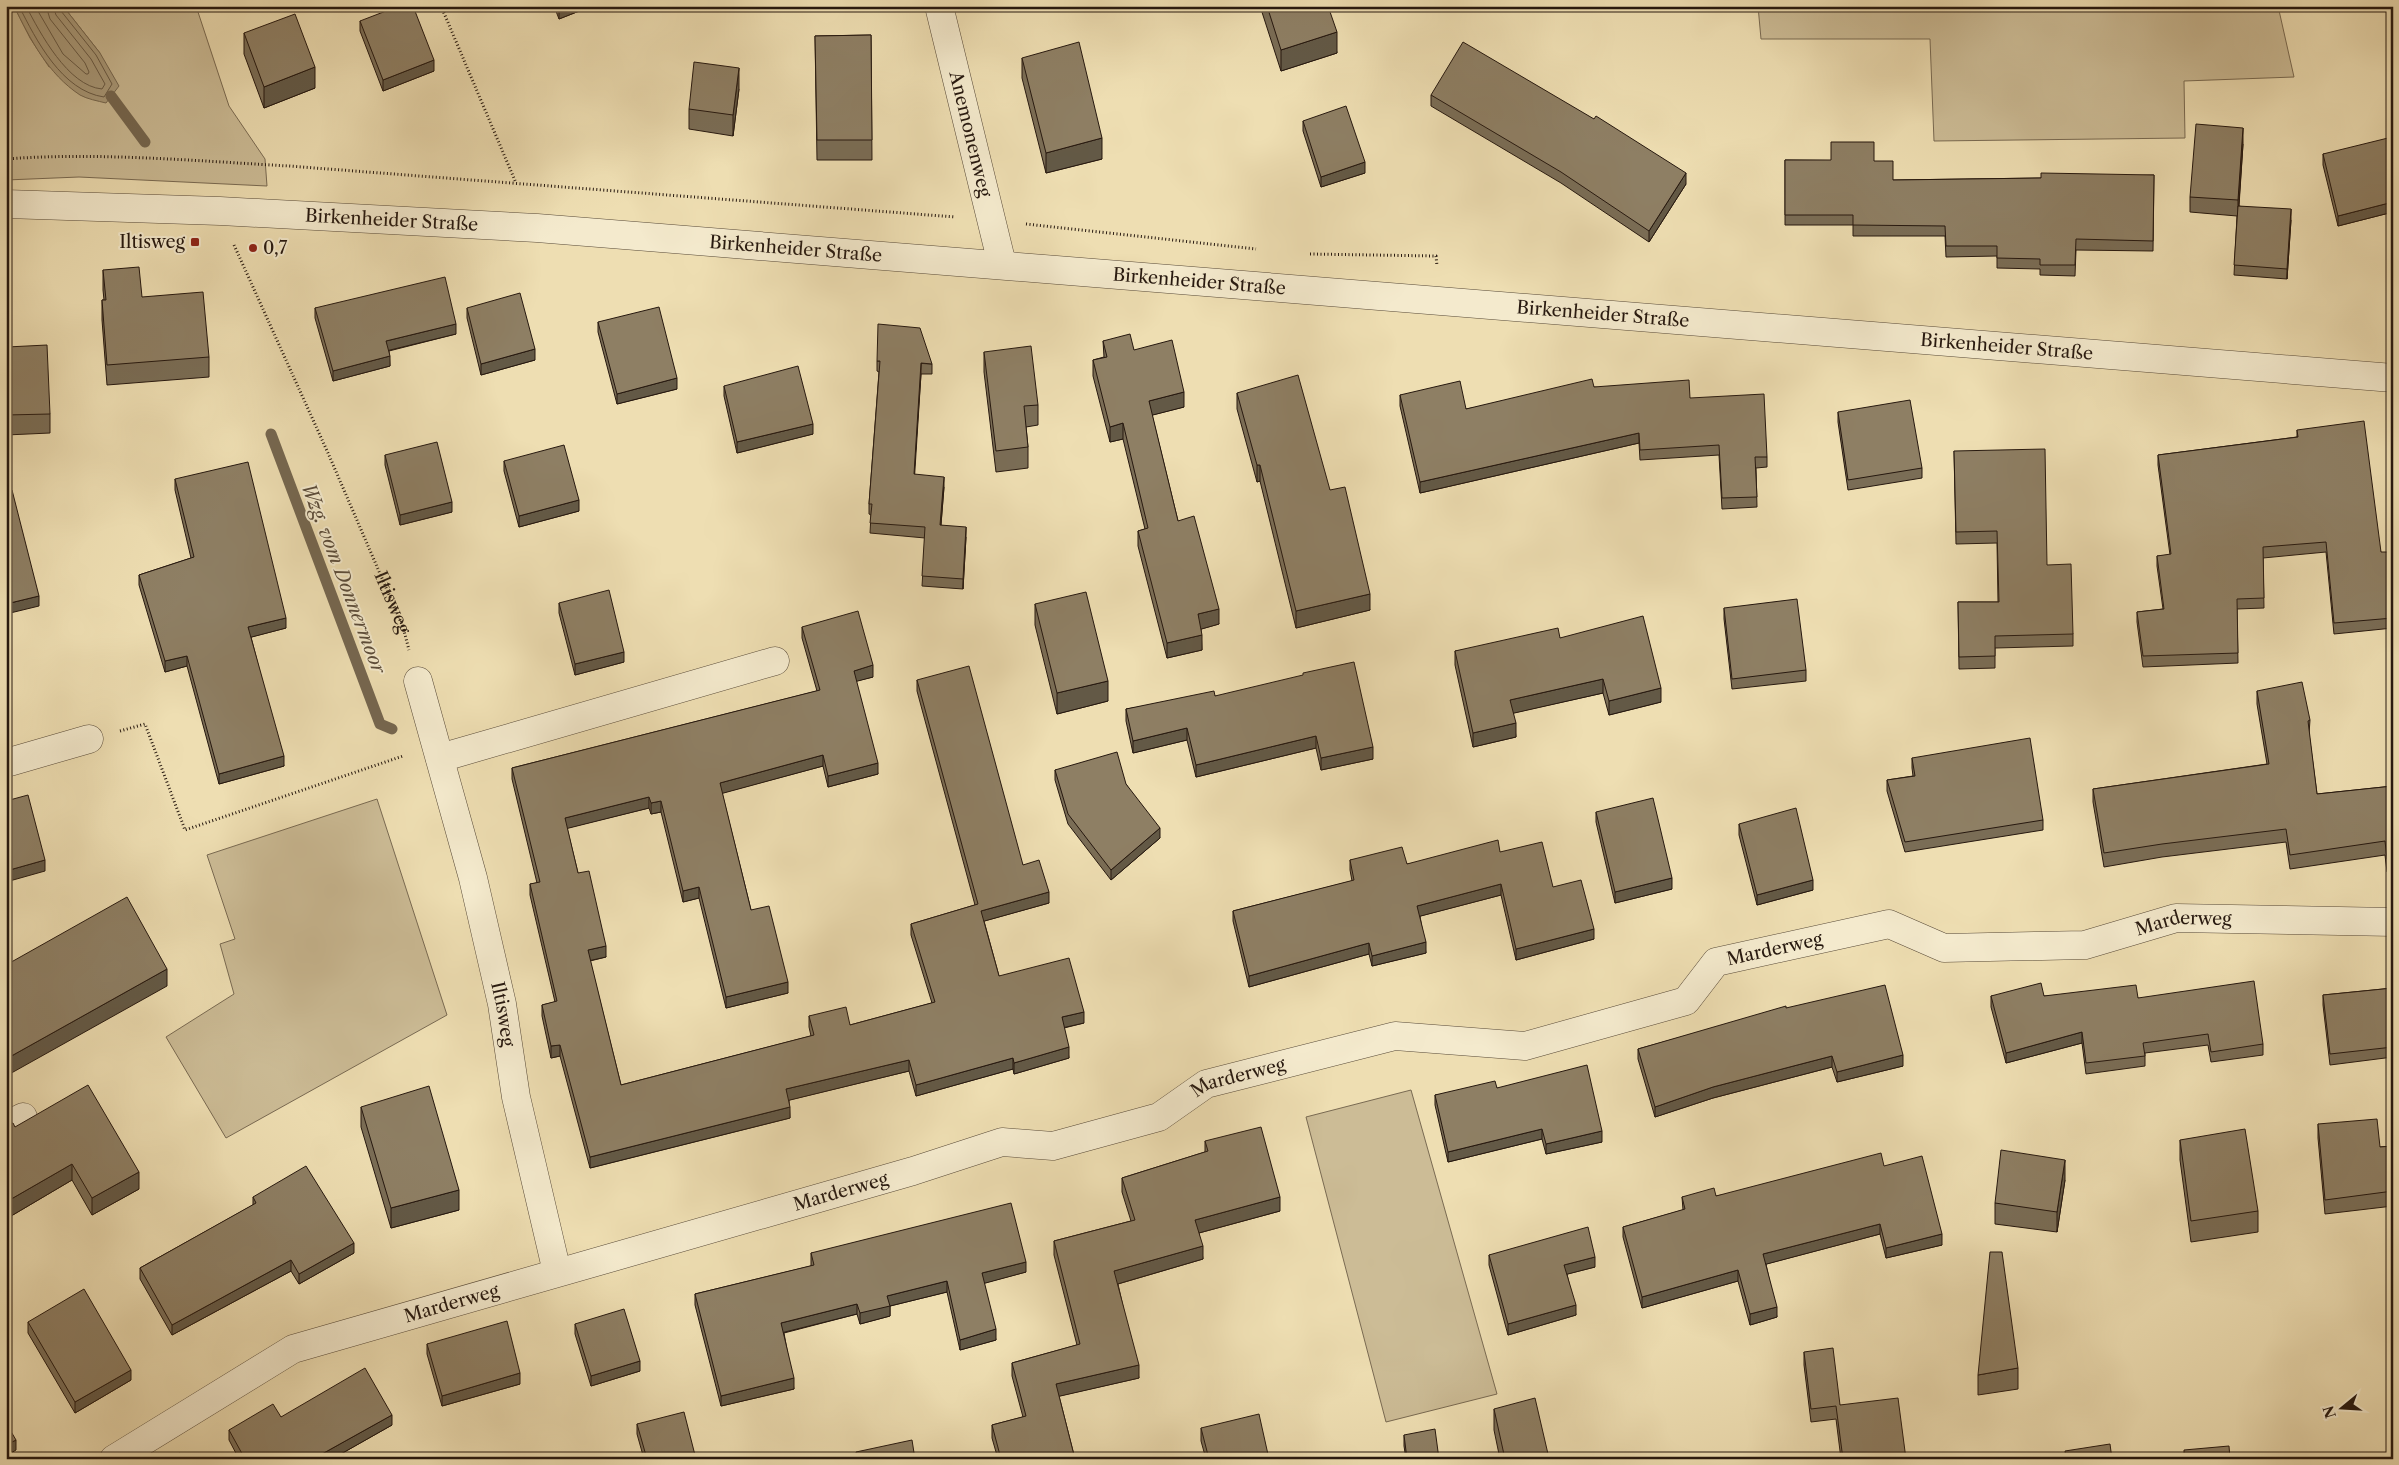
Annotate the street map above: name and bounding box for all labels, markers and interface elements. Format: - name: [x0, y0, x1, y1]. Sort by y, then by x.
- street label: Anemonenweg: [944, 68, 996, 200]
- street label: Birkenheider Straße: [304, 205, 479, 236]
- place label: Iltisweg: [119, 231, 185, 253]
- street label: Birkenheider Straße: [708, 231, 883, 267]
- marker: Iltisweg: [189, 236, 201, 248]
- place label: 0,7: [263, 237, 288, 259]
- marker: 0,7: [247, 242, 259, 254]
- street label: Birkenheider Straße: [1112, 264, 1287, 299]
- street label: Birkenheider Straße: [1516, 296, 1690, 332]
- street label: Birkenheider Straße: [1919, 329, 2094, 365]
- water label: Wzg. vom Donnermoor: [297, 480, 391, 678]
- street label: Iltisweg: [369, 568, 415, 636]
- street label: Marderweg: [2133, 906, 2232, 940]
- street label: Marderweg: [1725, 928, 1825, 970]
- street label: Iltisweg: [486, 979, 519, 1049]
- street label: Marderweg: [1187, 1053, 1288, 1102]
- street label: Marderweg: [791, 1168, 891, 1216]
- street label: Marderweg: [402, 1279, 502, 1328]
- north arrow: [2316, 1382, 2366, 1432]
- text: N: [2319, 1403, 2340, 1421]

